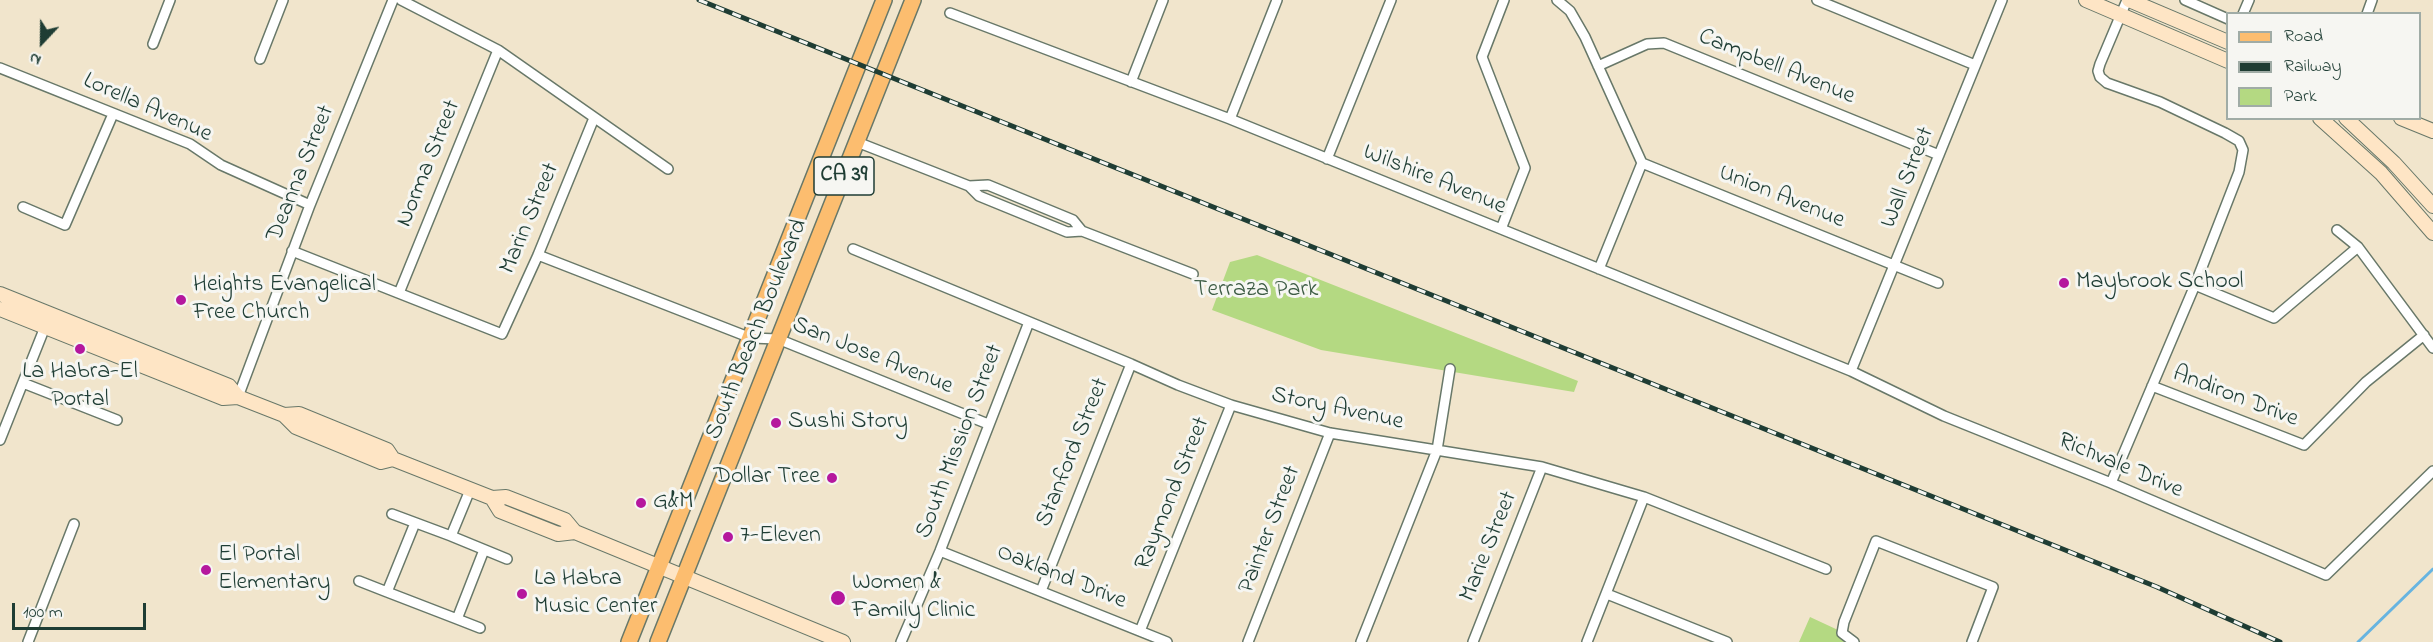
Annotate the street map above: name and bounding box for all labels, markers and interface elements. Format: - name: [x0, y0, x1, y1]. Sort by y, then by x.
- north arrow: [12, 12, 72, 72]
- legend: [2226, 12, 2421, 120]
- street label: Campbell Avenue: [1693, 23, 1859, 113]
- text: Road: [2284, 24, 2323, 50]
- text: N: [26, 46, 45, 72]
- text: Railway: [2284, 54, 2341, 80]
- street label: Lorella Avenue: [78, 68, 216, 150]
- text: Park: [2284, 84, 2317, 110]
- street label: Norma Street: [392, 96, 468, 232]
- street label: Deanna Street: [262, 102, 342, 246]
- street label: Wall Street: [1876, 123, 1942, 233]
- street label: Wilshire Avenue: [1358, 139, 1510, 223]
- road number: CA 39: [814, 157, 874, 195]
- street label: Marin Street: [495, 159, 567, 279]
- street label: Union Avenue: [1714, 160, 1848, 236]
- street label: South Beach Boulevard: [701, 216, 815, 444]
- place label: Maybrook School: [2076, 269, 2243, 297]
- place label: Heights Evangelical Free Church: [193, 272, 376, 328]
- marker: Maybrook School: [2057, 276, 2071, 290]
- park label: Terraza Park: [1194, 277, 1318, 305]
- marker: Heights Evangelical Free Church: [174, 293, 188, 307]
- street label: San Jose Avenue: [787, 312, 957, 402]
- street label: South Mission Street: [911, 341, 1011, 543]
- marker: La Habra-El Portal: [73, 342, 87, 356]
- place label: La Habra-El Portal: [22, 359, 138, 415]
- street label: Andiron Drive: [2168, 361, 2302, 435]
- street label: Stanford Street: [1031, 374, 1117, 532]
- street label: Story Avenue: [1268, 382, 1406, 438]
- place label: Sushi Story: [788, 409, 908, 437]
- street label: Raymond Street: [1130, 413, 1218, 575]
- marker: Sushi Story: [769, 416, 783, 430]
- street label: Richvale Drive: [2053, 428, 2187, 506]
- street label: Painter Street: [1233, 462, 1309, 598]
- place label: Dollar Tree: [713, 464, 820, 492]
- marker: Dollar Tree: [825, 471, 839, 485]
- street label: Marie Street: [1455, 488, 1525, 606]
- place label: G&M: [653, 489, 694, 517]
- marker: G&M: [634, 496, 648, 510]
- place label: 7-Eleven: [740, 523, 821, 551]
- marker: 7-Eleven: [721, 530, 735, 544]
- street label: Oakland Drive: [992, 539, 1130, 617]
- place label: El Portal Elementary: [218, 542, 330, 598]
- marker: El Portal Elementary: [199, 563, 213, 577]
- place label: La Habra Music Center: [534, 566, 657, 622]
- place label: Women & Family Clinic: [852, 570, 975, 626]
- marker: La Habra Music Center: [515, 587, 529, 601]
- marker: Women & Family Clinic: [829, 589, 847, 607]
- scale bar: [15, 591, 148, 629]
- text: 100 m: [23, 600, 63, 626]

